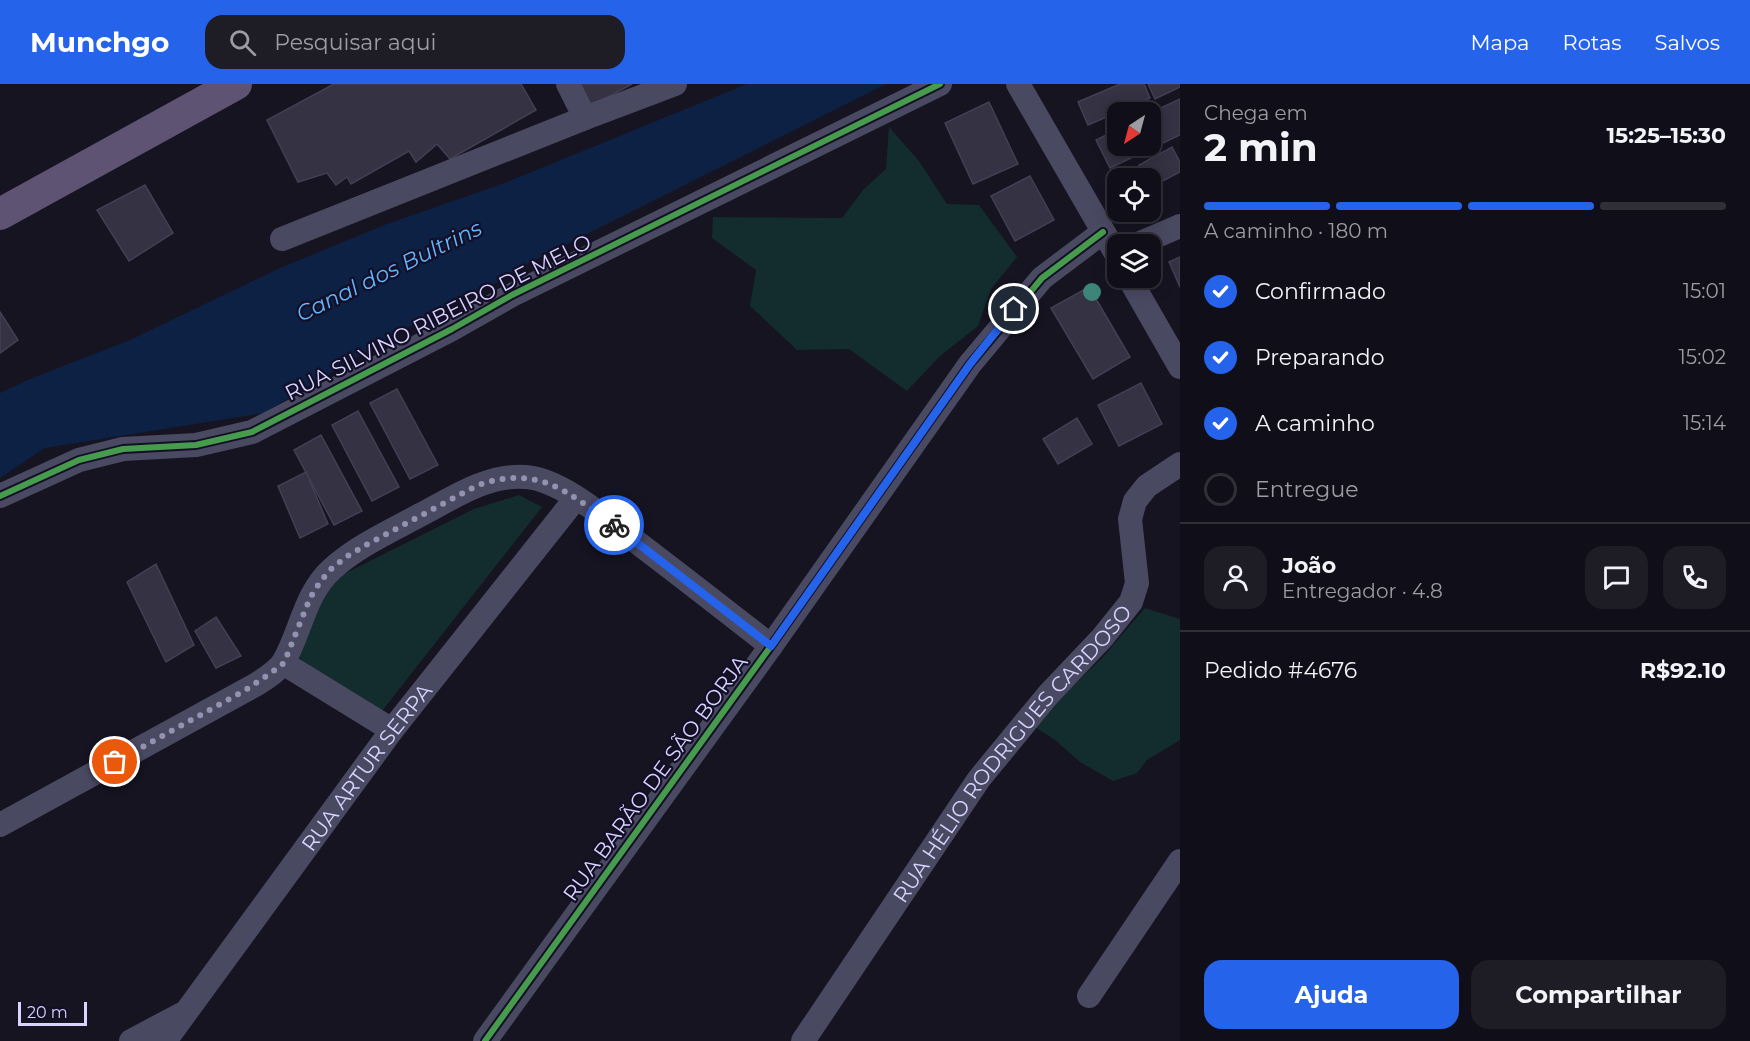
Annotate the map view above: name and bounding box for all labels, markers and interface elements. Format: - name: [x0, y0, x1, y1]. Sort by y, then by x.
- search box: [205, 15, 625, 69]
- text: Munchgo: [30, 25, 169, 59]
- icon: search: [226, 26, 259, 59]
- text: Pesquisar aqui: [274, 29, 436, 56]
- text: Mapa: [1470, 30, 1529, 55]
- text: Rotas: [1562, 30, 1622, 55]
- text: Salvos: [1655, 30, 1720, 55]
- text: Chega em: [1204, 101, 1308, 125]
- north arrow: [1107, 102, 1161, 156]
- map controls: [1107, 102, 1161, 288]
- text: 15:25–15:30: [1606, 122, 1726, 149]
- text: 2 min: [1204, 123, 1318, 171]
- button: locate: [1107, 168, 1161, 222]
- water label: Canal dos Bultrins: [292, 214, 487, 328]
- text: A caminho · 180 m: [1204, 219, 1388, 243]
- street label: RUA SILVINO RIBEIRO DE MELO: [281, 229, 595, 405]
- button: layers: [1107, 234, 1161, 288]
- icon: check: [1204, 275, 1237, 308]
- text: Confirmado: [1255, 278, 1386, 305]
- text: 15:01: [1683, 279, 1726, 303]
- pin: [988, 283, 1039, 334]
- icon: home: [997, 292, 1030, 325]
- icon: check: [1204, 341, 1237, 374]
- text: Preparando: [1255, 344, 1384, 371]
- text: 15:02: [1679, 345, 1726, 369]
- icon: check: [1204, 407, 1237, 440]
- text: A caminho: [1255, 410, 1375, 437]
- text: 15:14: [1683, 411, 1726, 435]
- text: Entregue: [1255, 476, 1359, 503]
- courier: [584, 495, 644, 555]
- icon: bike: [598, 509, 631, 542]
- button: person: [1204, 546, 1267, 609]
- button: chat: [1585, 546, 1648, 609]
- button: phone: [1663, 546, 1726, 609]
- text: João: [1282, 552, 1336, 579]
- text: Entregador · 4.8: [1282, 579, 1443, 603]
- street label: RUA HÉLIO RODRIGUES CARDOSO: [887, 599, 1136, 907]
- street label: RUA BARÃO DE SÃO BORJA: [557, 650, 753, 906]
- text: Pedido #4676: [1204, 657, 1357, 684]
- text: R$92.10: [1640, 657, 1726, 684]
- street label: RUA ARTUR SERPA: [296, 677, 437, 856]
- pin: [89, 736, 140, 787]
- icon: bag: [98, 745, 131, 778]
- button: Ajuda: [1204, 960, 1459, 1029]
- button: Compartilhar: [1471, 960, 1726, 1029]
- scale bar: [18, 999, 87, 1026]
- text: 20 m: [27, 1003, 68, 1022]

